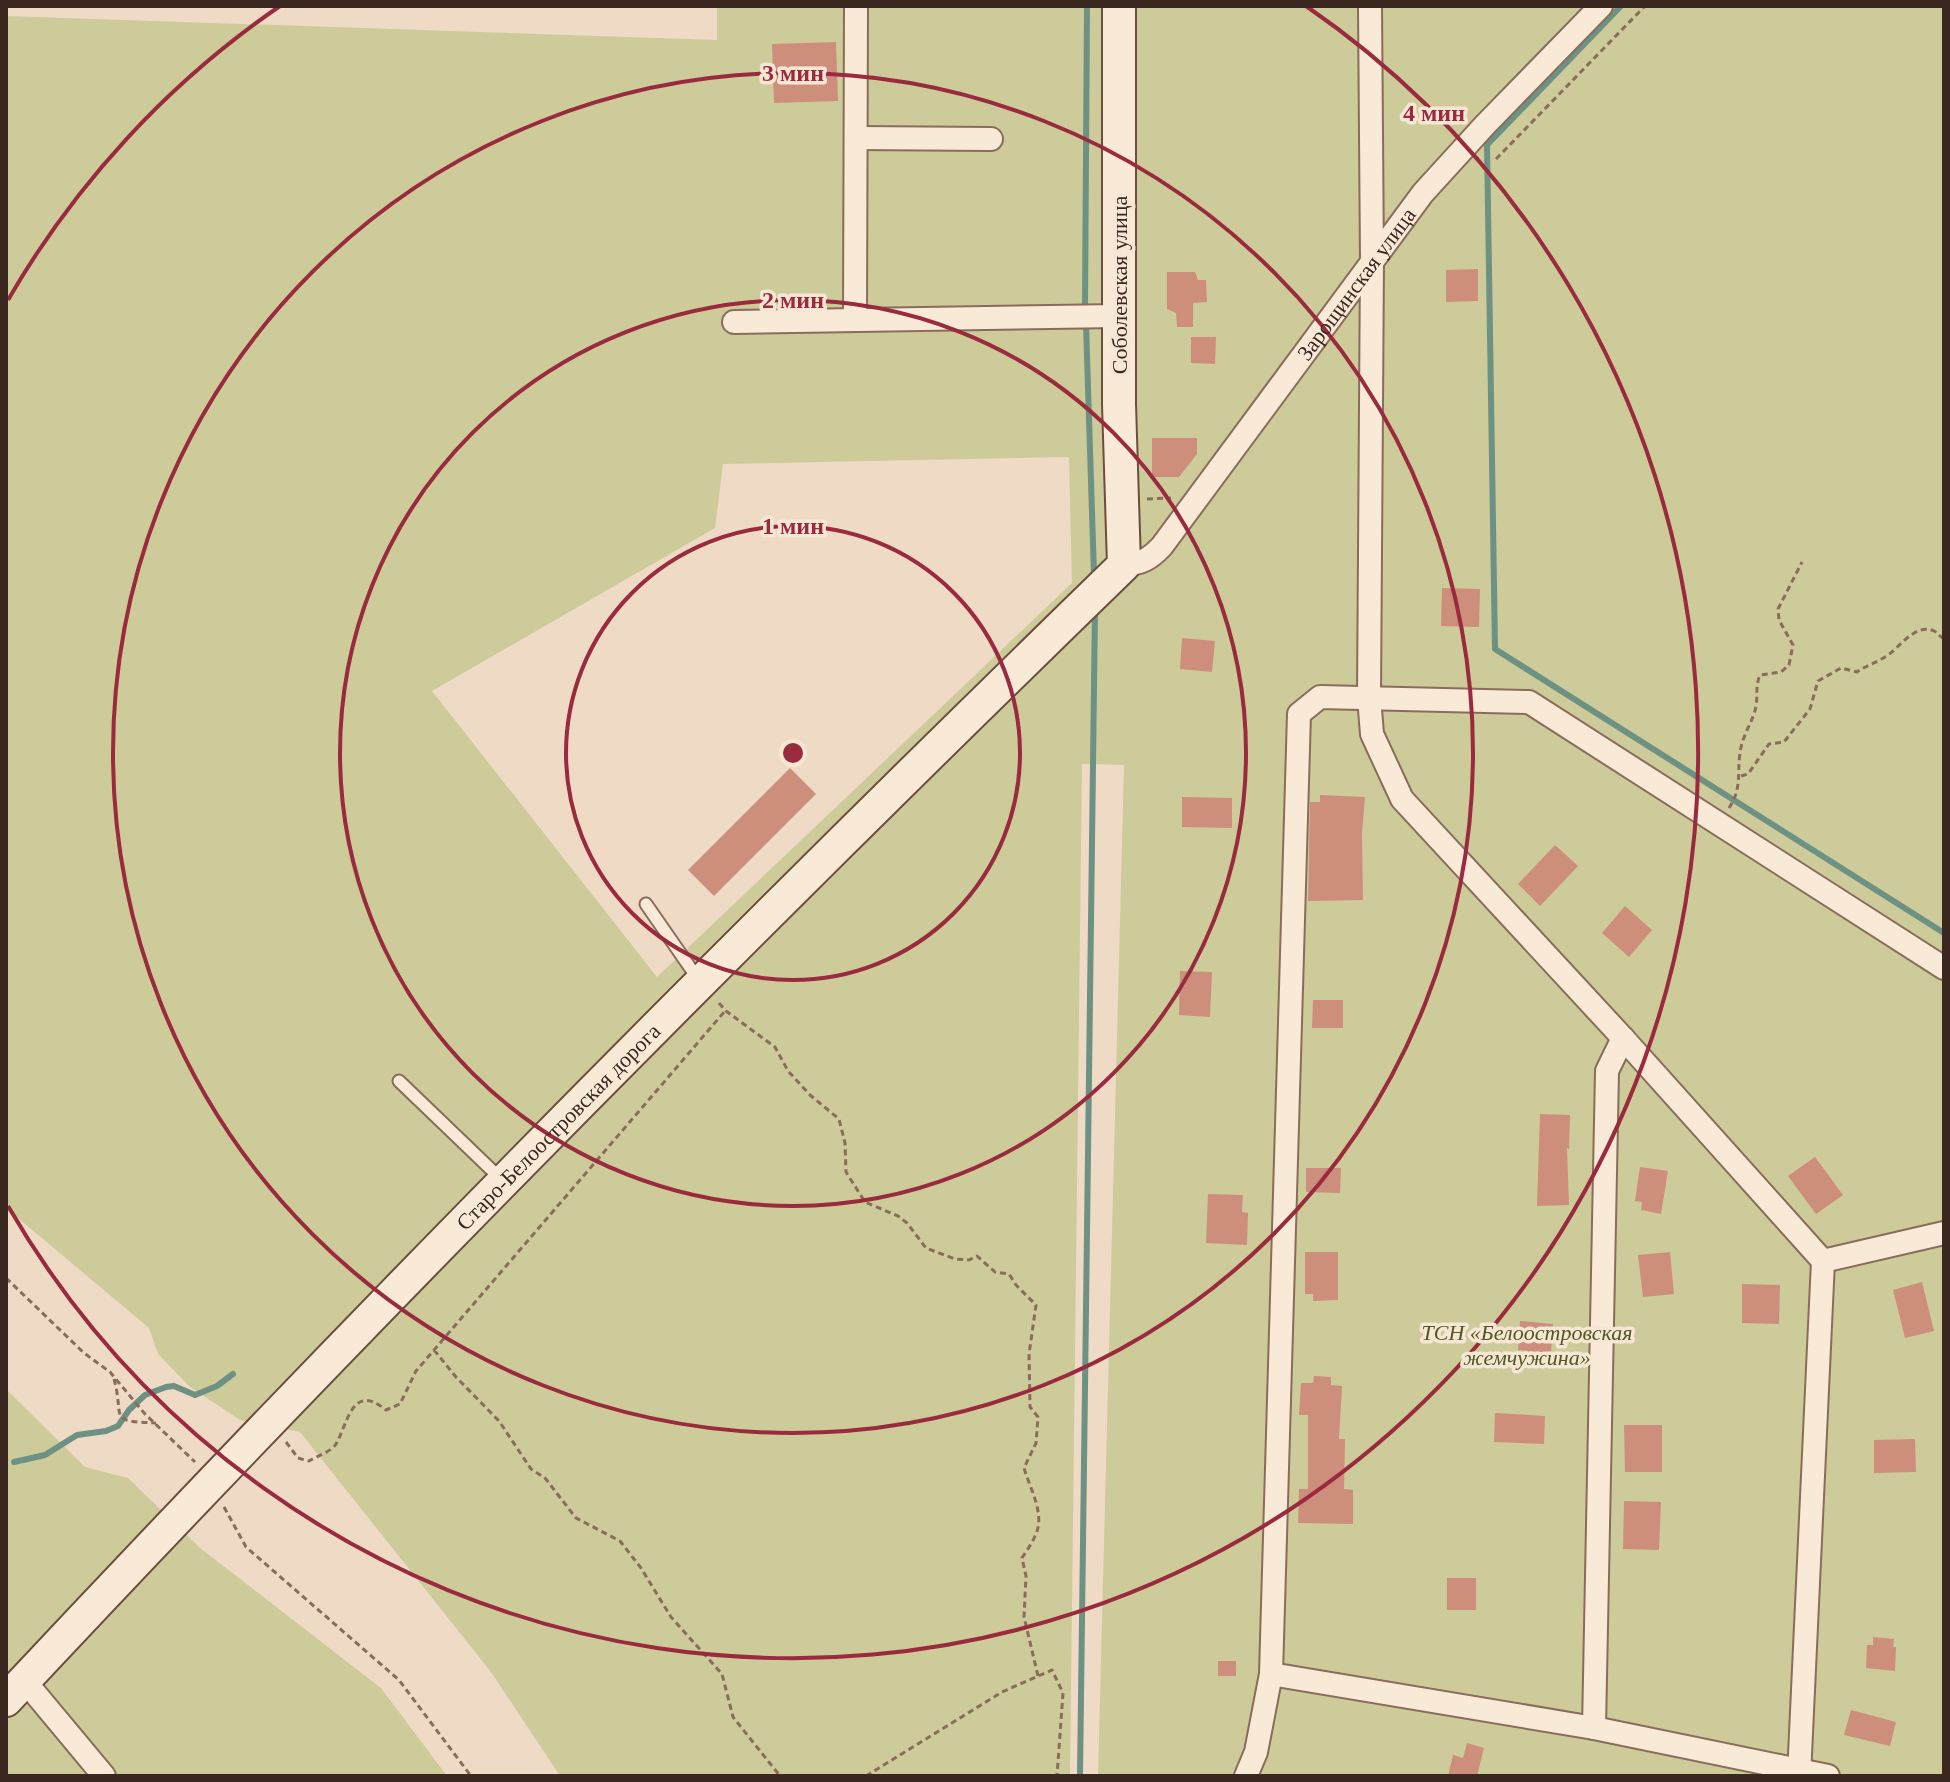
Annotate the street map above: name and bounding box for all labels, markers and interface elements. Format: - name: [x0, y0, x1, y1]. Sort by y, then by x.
- text: 3 мин: [762, 60, 824, 86]
- text: 4 мин: [1403, 100, 1465, 126]
- street label: Соболевская улица: [1107, 196, 1132, 374]
- street label: Зарощинская улица: [1292, 203, 1421, 365]
- text: 2 мин: [762, 287, 824, 313]
- text: 1 мин: [762, 513, 824, 539]
- centre of rings: [779, 739, 807, 767]
- street label: Старо-Белоостровская дорога: [451, 1018, 666, 1235]
- park label: ТСН «Белоостровская жемчужина»: [1422, 1320, 1633, 1370]

